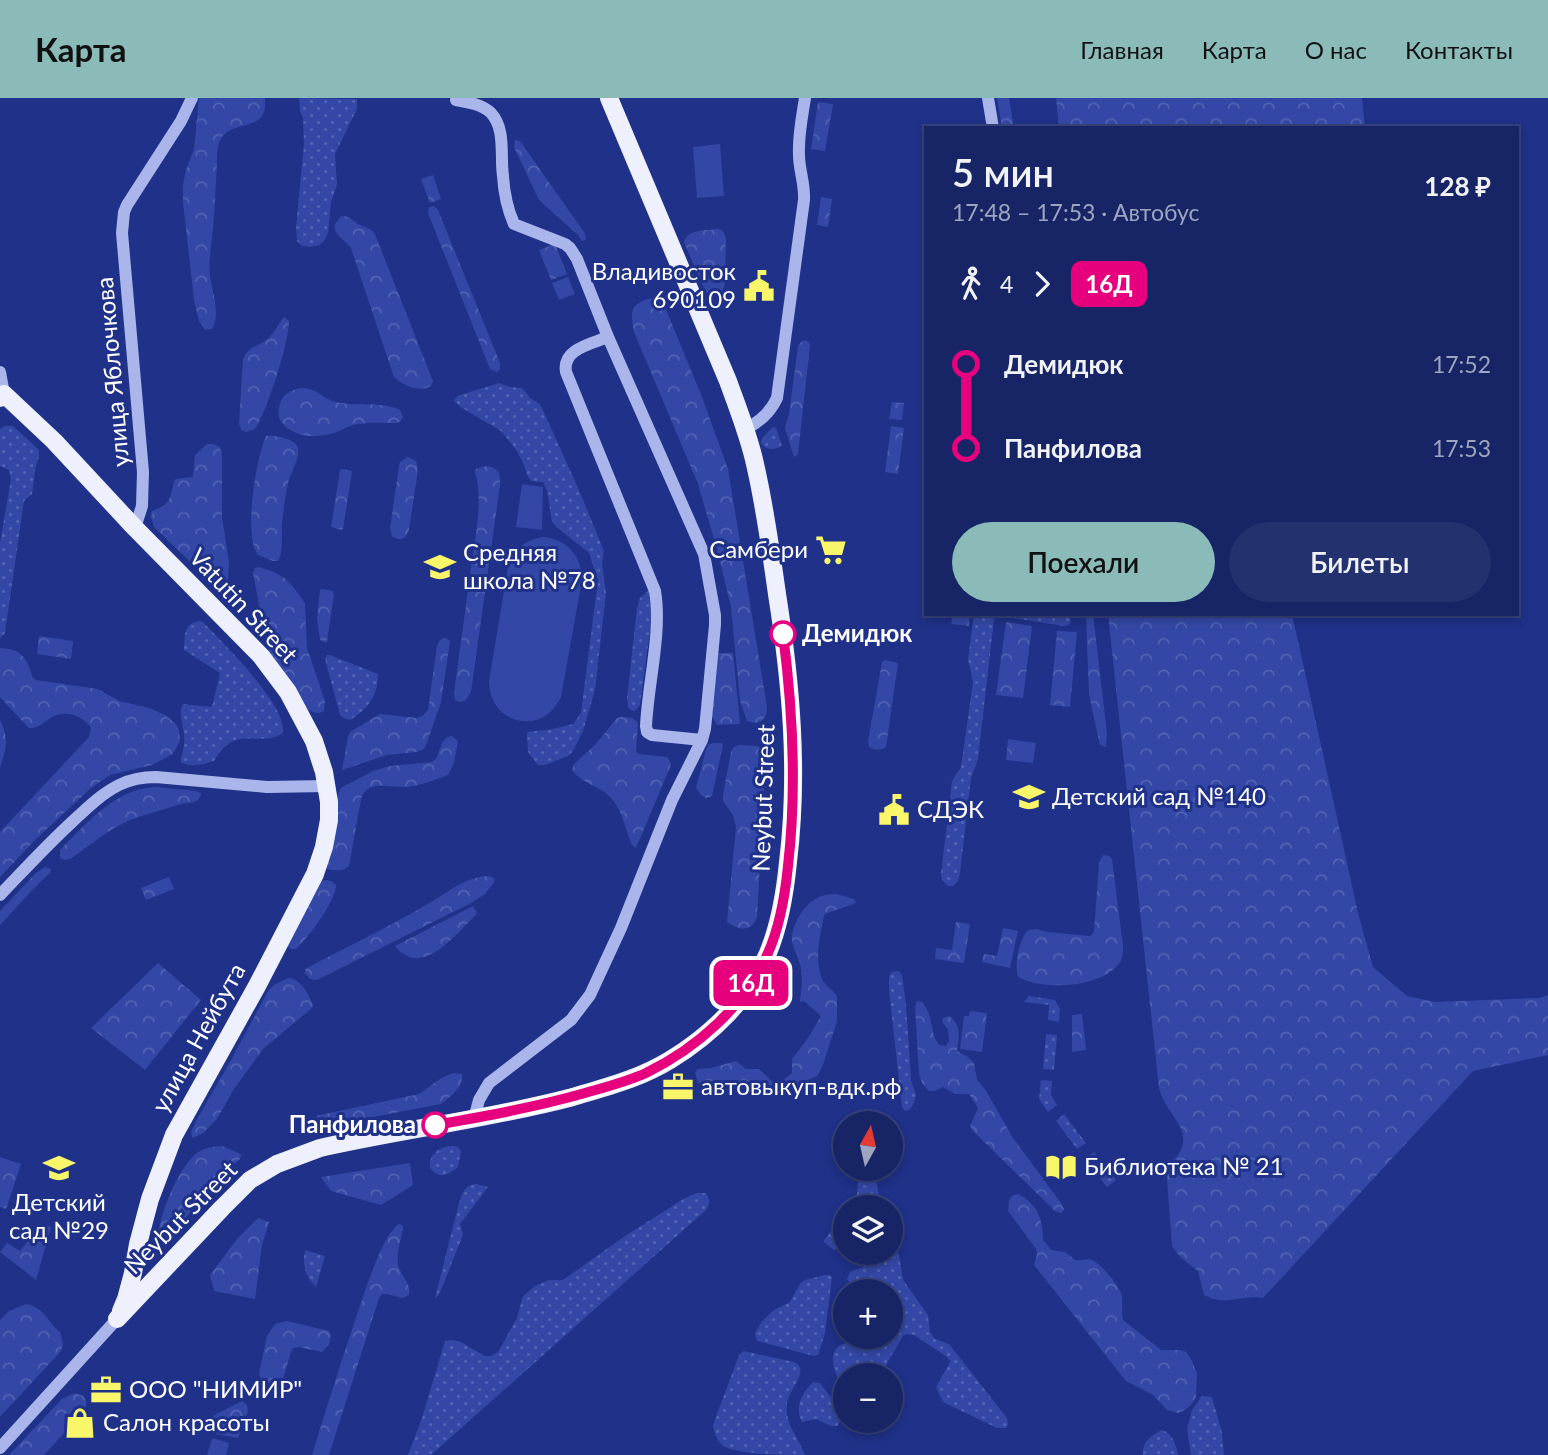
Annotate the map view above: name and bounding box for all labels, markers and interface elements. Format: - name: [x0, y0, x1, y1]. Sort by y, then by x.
- text: Карта: [35, 29, 126, 69]
- text: Главная: [1080, 35, 1164, 64]
- text: Карта: [1202, 35, 1267, 64]
- text: О нас: [1305, 35, 1367, 64]
- text: Контакты: [1405, 35, 1513, 64]
- text: 5 мин: [952, 149, 1054, 195]
- text: 128 ₽: [1424, 170, 1491, 202]
- text: 17:48 – 17:53 · Автобус: [952, 198, 1200, 226]
- place label: Владивосток 690109: [592, 256, 737, 313]
- icon: walk: [952, 265, 990, 303]
- icon: forward: [1023, 265, 1061, 303]
- public building icon: Владивосток 690109: [742, 269, 776, 303]
- text: 16Д: [1085, 269, 1133, 298]
- text: 4: [1000, 270, 1013, 298]
- street label: улица Яблочкова: [89, 276, 134, 468]
- text: Демидюк: [1004, 348, 1123, 380]
- text: 17:52: [1432, 350, 1491, 378]
- text: Панфилова: [1004, 432, 1142, 464]
- text: 17:53: [1432, 434, 1491, 462]
- button: Поехали: [952, 522, 1215, 602]
- button: Билеты: [1229, 522, 1491, 602]
- supermarket icon: Самбери: [814, 533, 848, 567]
- place label: Самбери: [709, 534, 808, 563]
- place label: Средняя школа №78: [463, 537, 596, 594]
- street label: Vatutin Street: [184, 542, 305, 668]
- school or university icon: Средняя школа №78: [423, 550, 457, 584]
- place label: Демидюк: [802, 618, 912, 647]
- marker: Демидюк: [770, 621, 796, 647]
- street label: Neybut Street: [745, 723, 780, 872]
- school or university icon: Детский сад №140: [1012, 780, 1046, 814]
- place label: Детский сад №140: [1052, 781, 1266, 810]
- public building icon: СДЭК: [877, 793, 911, 827]
- place label: СДЭК: [917, 794, 984, 823]
- street label: улица Нейбута: [145, 958, 251, 1117]
- line badge: 16Д: [711, 960, 791, 1006]
- text: 16Д: [727, 968, 775, 997]
- office icon: автовыкуп-вдк.рф: [661, 1070, 695, 1104]
- place label: автовыкуп-вдк.рф: [701, 1071, 901, 1100]
- place label: Панфилова: [289, 1109, 416, 1138]
- north arrow: [833, 1111, 903, 1181]
- map controls: [833, 1111, 903, 1433]
- marker: Панфилова: [422, 1112, 448, 1138]
- library icon: Библиотека № 21: [1044, 1150, 1078, 1184]
- school or university icon: Детский сад №29: [42, 1151, 76, 1185]
- place label: Библиотека № 21: [1084, 1151, 1284, 1180]
- street label: Neybut Street: [118, 1154, 243, 1279]
- place label: Детский сад №29: [9, 1187, 109, 1244]
- button: layers: [833, 1195, 903, 1265]
- button: +: [833, 1279, 903, 1349]
- button: −: [833, 1363, 903, 1433]
- office icon: ООО "НИМИР": [89, 1373, 123, 1407]
- place label: ООО "НИМИР": [129, 1374, 302, 1403]
- shop icon: Салон красоты: [63, 1406, 97, 1440]
- place label: Салон красоты: [103, 1407, 270, 1436]

